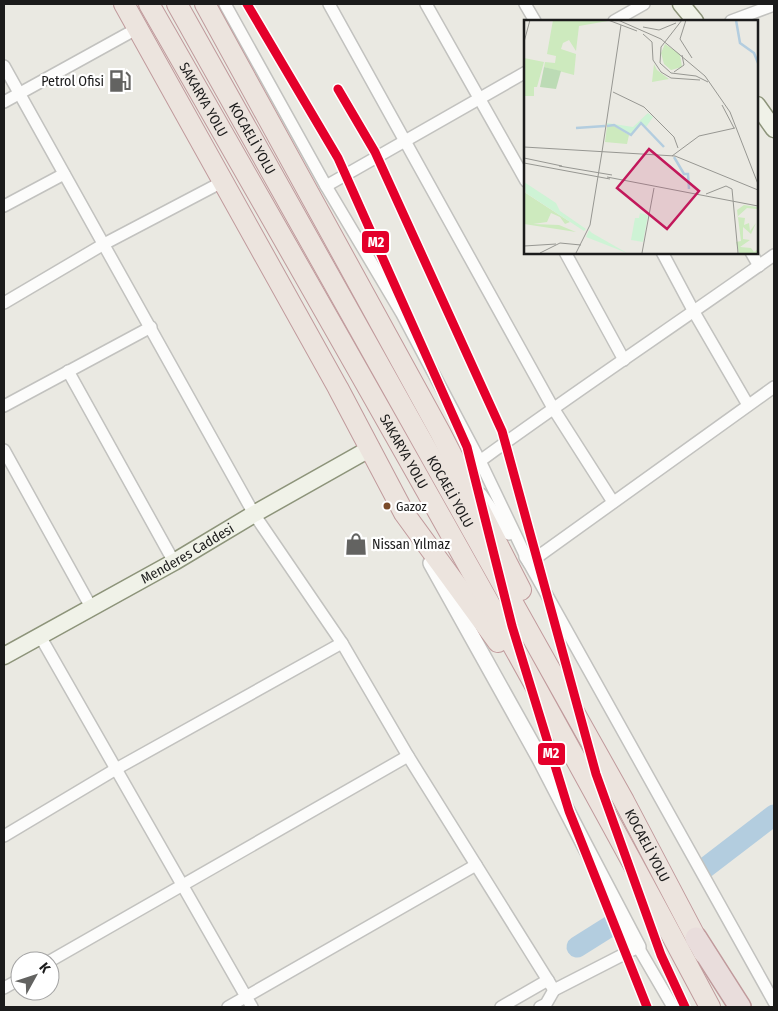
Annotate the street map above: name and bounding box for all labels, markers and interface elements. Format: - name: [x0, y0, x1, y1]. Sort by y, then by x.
- inset map: [524, 20, 758, 254]
- street label: SAKARYA YOLU: [176, 59, 232, 140]
- fuel station icon: Petrol Ofisi: [107, 68, 133, 94]
- place label: Petrol Ofisi: [41, 73, 104, 90]
- street label: KOCAELİ YOLU: [225, 99, 279, 177]
- line badge: M2: [361, 230, 390, 254]
- text: M2: [368, 234, 385, 251]
- street label: SAKARYA YOLU: [376, 411, 432, 492]
- street label: KOCAELİ YOLU: [424, 453, 477, 530]
- place label: Gazoz: [396, 499, 427, 514]
- marker: Gazoz: [382, 501, 392, 511]
- street label: Menderes Caddesi: [138, 520, 237, 587]
- shop icon: Nissan Yılmaz: [343, 531, 369, 557]
- place label: Nissan Yılmaz: [372, 536, 450, 553]
- line badge: M2: [537, 742, 566, 766]
- text: M2: [543, 745, 560, 762]
- street label: KOCAELİ YOLU: [621, 806, 673, 885]
- north arrow: [10, 951, 60, 1001]
- text: K: [35, 959, 54, 977]

